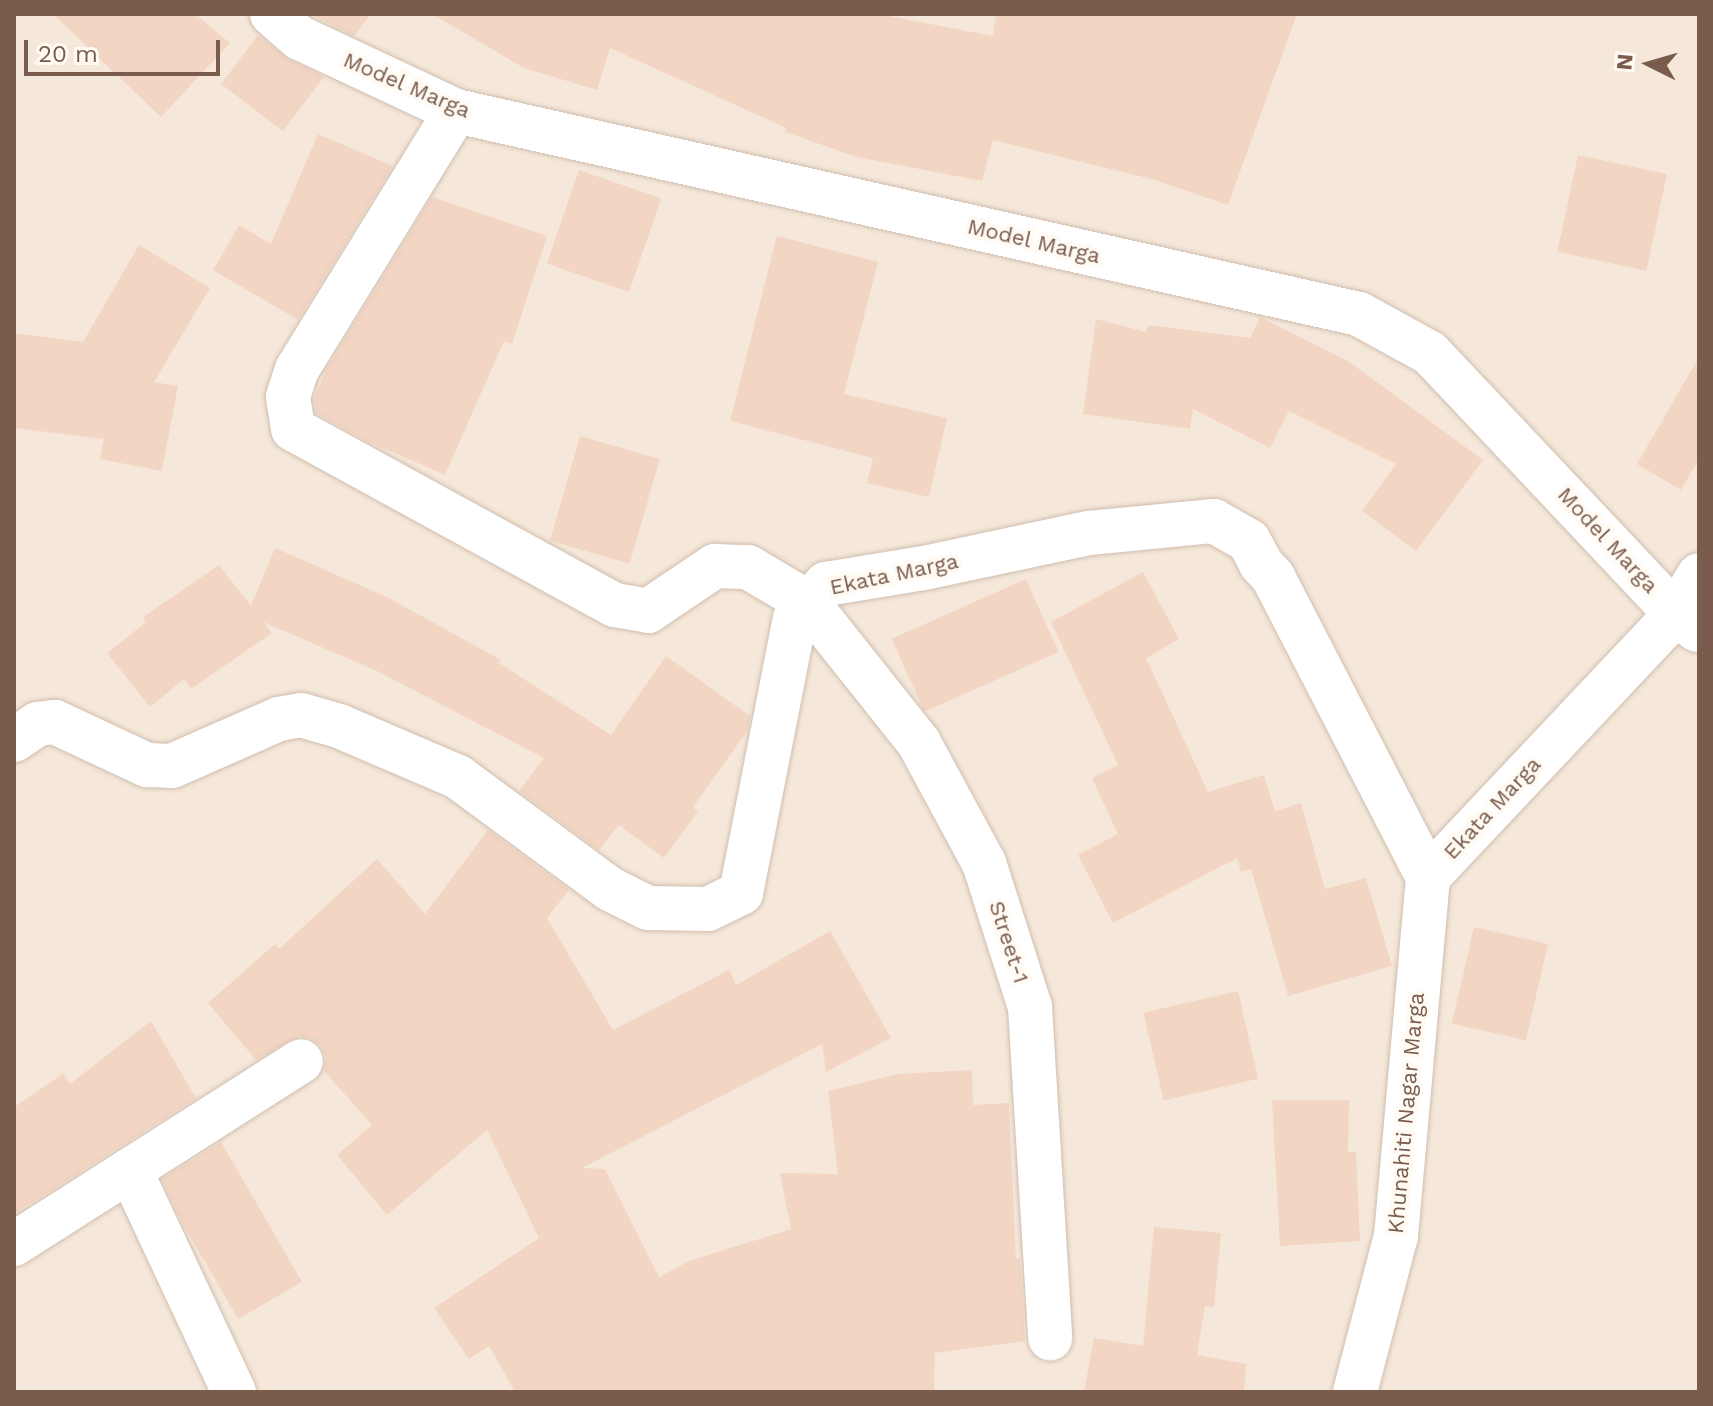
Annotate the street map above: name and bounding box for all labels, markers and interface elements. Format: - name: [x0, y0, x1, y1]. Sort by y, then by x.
- scale bar: [28, 24, 224, 74]
- north arrow: [1609, 24, 1689, 104]
- text: 20 m: [38, 40, 98, 68]
- street label: Model Marga: [339, 46, 475, 124]
- text: N: [1611, 53, 1638, 71]
- street label: Model Marga: [965, 213, 1103, 269]
- street label: Model Marga: [1552, 481, 1664, 599]
- street label: Ekata Marga: [827, 547, 961, 601]
- street label: Ekata Marga: [1438, 751, 1546, 865]
- street label: Street-1: [983, 898, 1035, 986]
- street label: Khunahiti Nagar Marga: [1382, 991, 1430, 1235]

